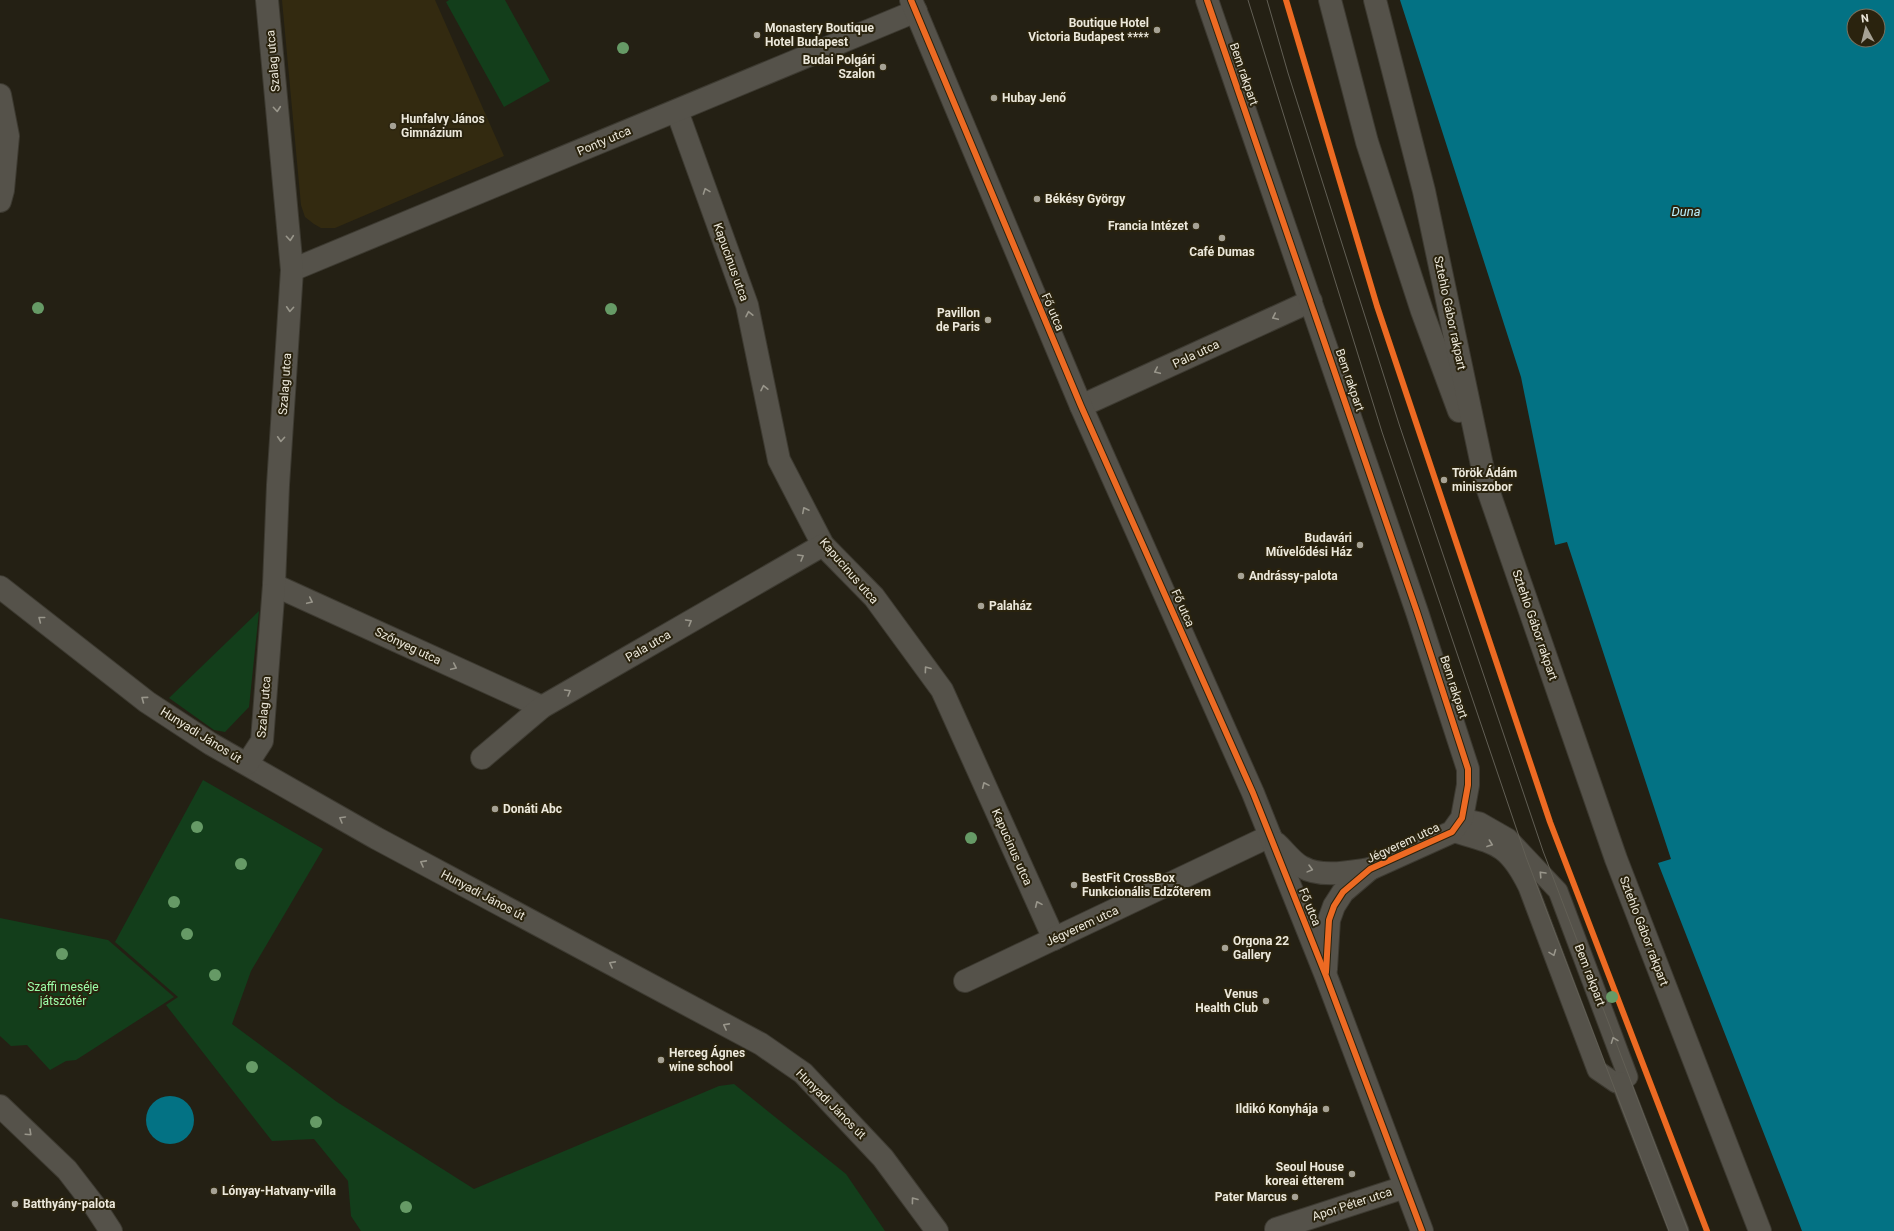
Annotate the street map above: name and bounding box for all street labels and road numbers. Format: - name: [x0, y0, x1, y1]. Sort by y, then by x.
- street label: Szalag utca: [263, 29, 283, 93]
- street label: Bem rakpart: [1227, 41, 1261, 107]
- street label: Ponty utca: [575, 123, 633, 159]
- street label: Kapucinus utca: [710, 221, 752, 303]
- street label: Sztehlo Gábor rakpart: [1431, 255, 1469, 371]
- street label: Fő utca: [1039, 291, 1067, 333]
- street label: Pala utca: [1170, 337, 1222, 371]
- street label: Bem rakpart: [1333, 347, 1367, 413]
- street label: Szalag utca: [276, 353, 294, 415]
- street label: Kapucinus utca: [817, 535, 881, 607]
- street label: Sztehlo Gábor rakpart: [1509, 568, 1561, 682]
- street label: Fő utca: [1169, 587, 1197, 629]
- street label: Szőnyeg utca: [373, 625, 443, 667]
- street label: Pala utca: [623, 627, 673, 665]
- street label: Bem rakpart: [1437, 654, 1471, 720]
- street label: Szalag utca: [254, 675, 274, 739]
- street label: Hunyadi János út: [158, 704, 244, 766]
- street label: Kapucinus utca: [989, 807, 1035, 887]
- street label: Jégverem utca: [1364, 820, 1442, 866]
- street label: Hunyadi János út: [439, 867, 527, 923]
- street label: Sztehlo Gábor rakpart: [1617, 874, 1671, 988]
- street label: Fő utca: [1296, 886, 1324, 928]
- street label: Jégverem utca: [1043, 903, 1121, 949]
- street label: Bem rakpart: [1572, 942, 1608, 1008]
- street label: Hunyadi János út: [793, 1066, 869, 1142]
- street label: Apor Péter utca: [1310, 1185, 1394, 1223]

